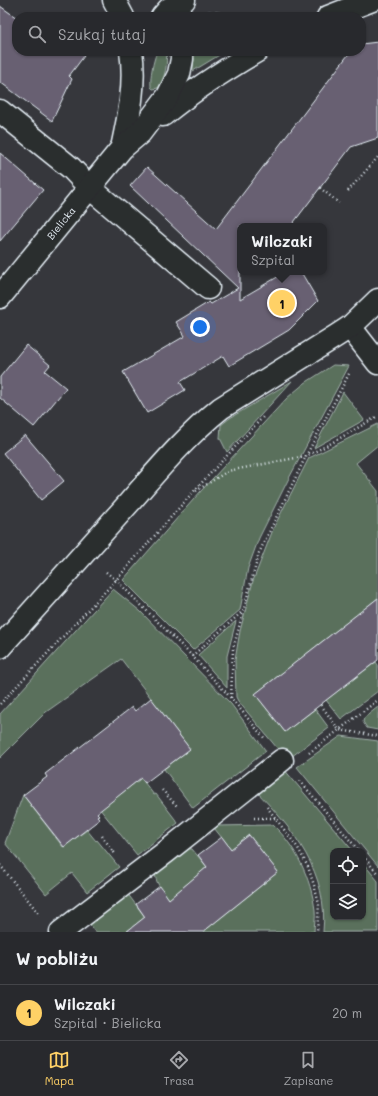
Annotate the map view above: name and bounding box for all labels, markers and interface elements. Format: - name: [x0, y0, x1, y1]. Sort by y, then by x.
- search box: [12, 12, 366, 56]
- icon: search: [26, 23, 48, 45]
- text: Szukaj tutaj: [58, 24, 146, 44]
- street label: Bielicka: [43, 204, 79, 242]
- popup: [237, 223, 327, 275]
- text: Wilczaki: [251, 231, 313, 251]
- text: Szpital: [251, 251, 295, 268]
- pin: 1: [269, 288, 295, 318]
- your location: [190, 317, 210, 337]
- map controls: [330, 848, 366, 920]
- button: locate: [330, 848, 366, 884]
- button: layers: [330, 884, 366, 920]
- text: W pobliżu: [16, 947, 98, 969]
- text: Wilczaki: [54, 994, 116, 1014]
- text: 1: [26, 1004, 32, 1021]
- text: 20 m: [332, 1004, 362, 1021]
- text: Szpital · Bielicka: [54, 1014, 162, 1031]
- tab: Mapa: [45, 1049, 74, 1088]
- tab: Trasa: [164, 1049, 194, 1088]
- tab: Zapisane: [284, 1049, 333, 1088]

